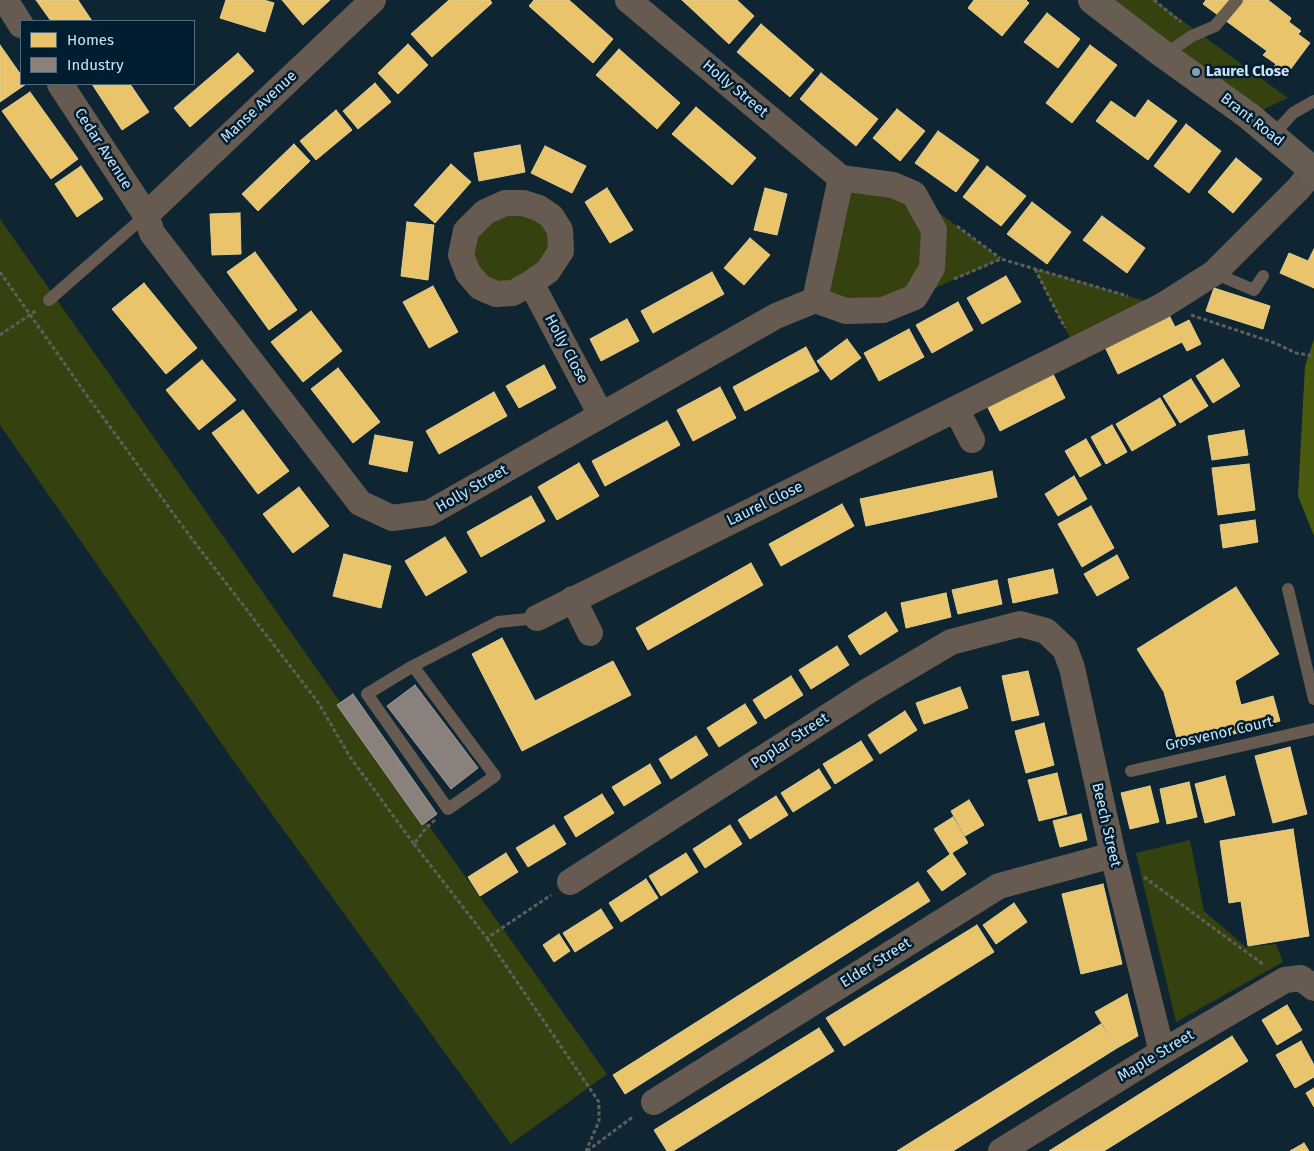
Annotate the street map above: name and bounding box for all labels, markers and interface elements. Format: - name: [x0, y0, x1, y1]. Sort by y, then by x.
- legend: [20, 20, 195, 85]
- text: Homes: [67, 31, 114, 49]
- text: Industry: [67, 56, 124, 74]
- street label: Holly Street: [699, 57, 771, 121]
- place label: Laurel Close: [1206, 63, 1289, 81]
- marker: Laurel Close: [1190, 66, 1202, 78]
- street label: Manse Avenue: [217, 67, 301, 147]
- street label: Brant Road: [1217, 90, 1287, 150]
- street label: Cedar Avenue: [70, 105, 136, 193]
- street label: Holly Close: [540, 311, 592, 387]
- street label: Holly Street: [433, 461, 511, 517]
- street label: Laurel Close: [724, 478, 806, 530]
- street label: Poplar Street: [748, 709, 832, 773]
- street label: Grosvenor Court: [1163, 713, 1275, 755]
- street label: Beech Street: [1088, 781, 1124, 869]
- street label: Elder Street: [837, 934, 915, 992]
- street label: Maple Street: [1115, 1026, 1197, 1086]

